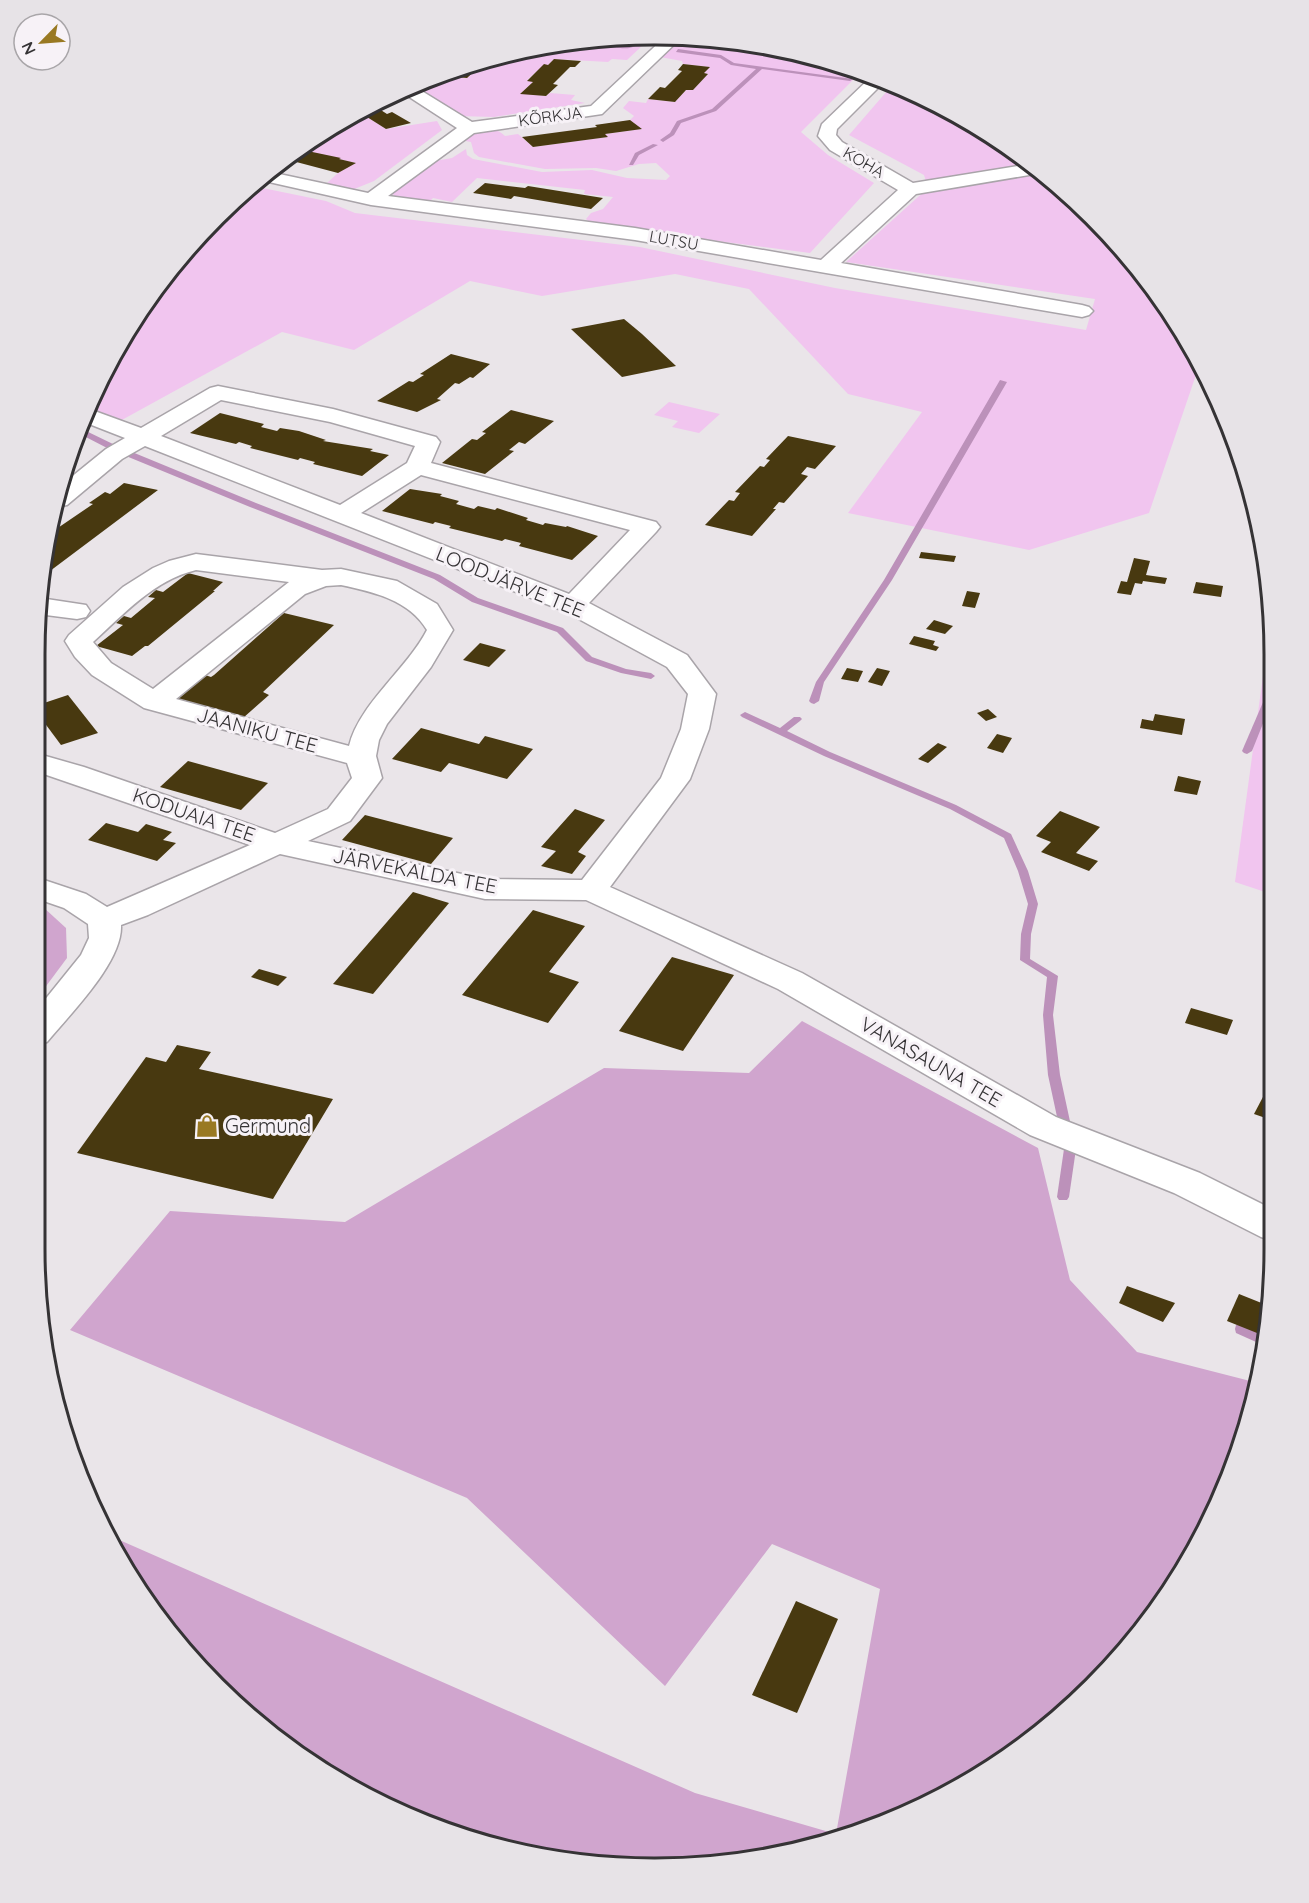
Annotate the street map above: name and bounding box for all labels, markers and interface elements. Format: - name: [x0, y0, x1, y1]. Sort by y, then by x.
- north arrow: [12, 12, 72, 72]
- text: N: [17, 39, 40, 58]
- street label: KÕRKJA: [517, 102, 583, 130]
- street label: KOHA: [840, 142, 888, 182]
- street label: LUTSU: [648, 226, 700, 254]
- street label: LOODJÄRVE TEE: [432, 540, 588, 623]
- street label: JAANIKU TEE: [194, 701, 320, 758]
- street label: KODUAIA TEE: [130, 782, 259, 847]
- street label: JÄRVEKALDA TEE: [331, 842, 499, 899]
- street label: VANASAUNA TEE: [856, 1011, 1006, 1112]
- shop icon: Germund: [194, 1113, 220, 1139]
- place label: Germund: [225, 1113, 311, 1138]

